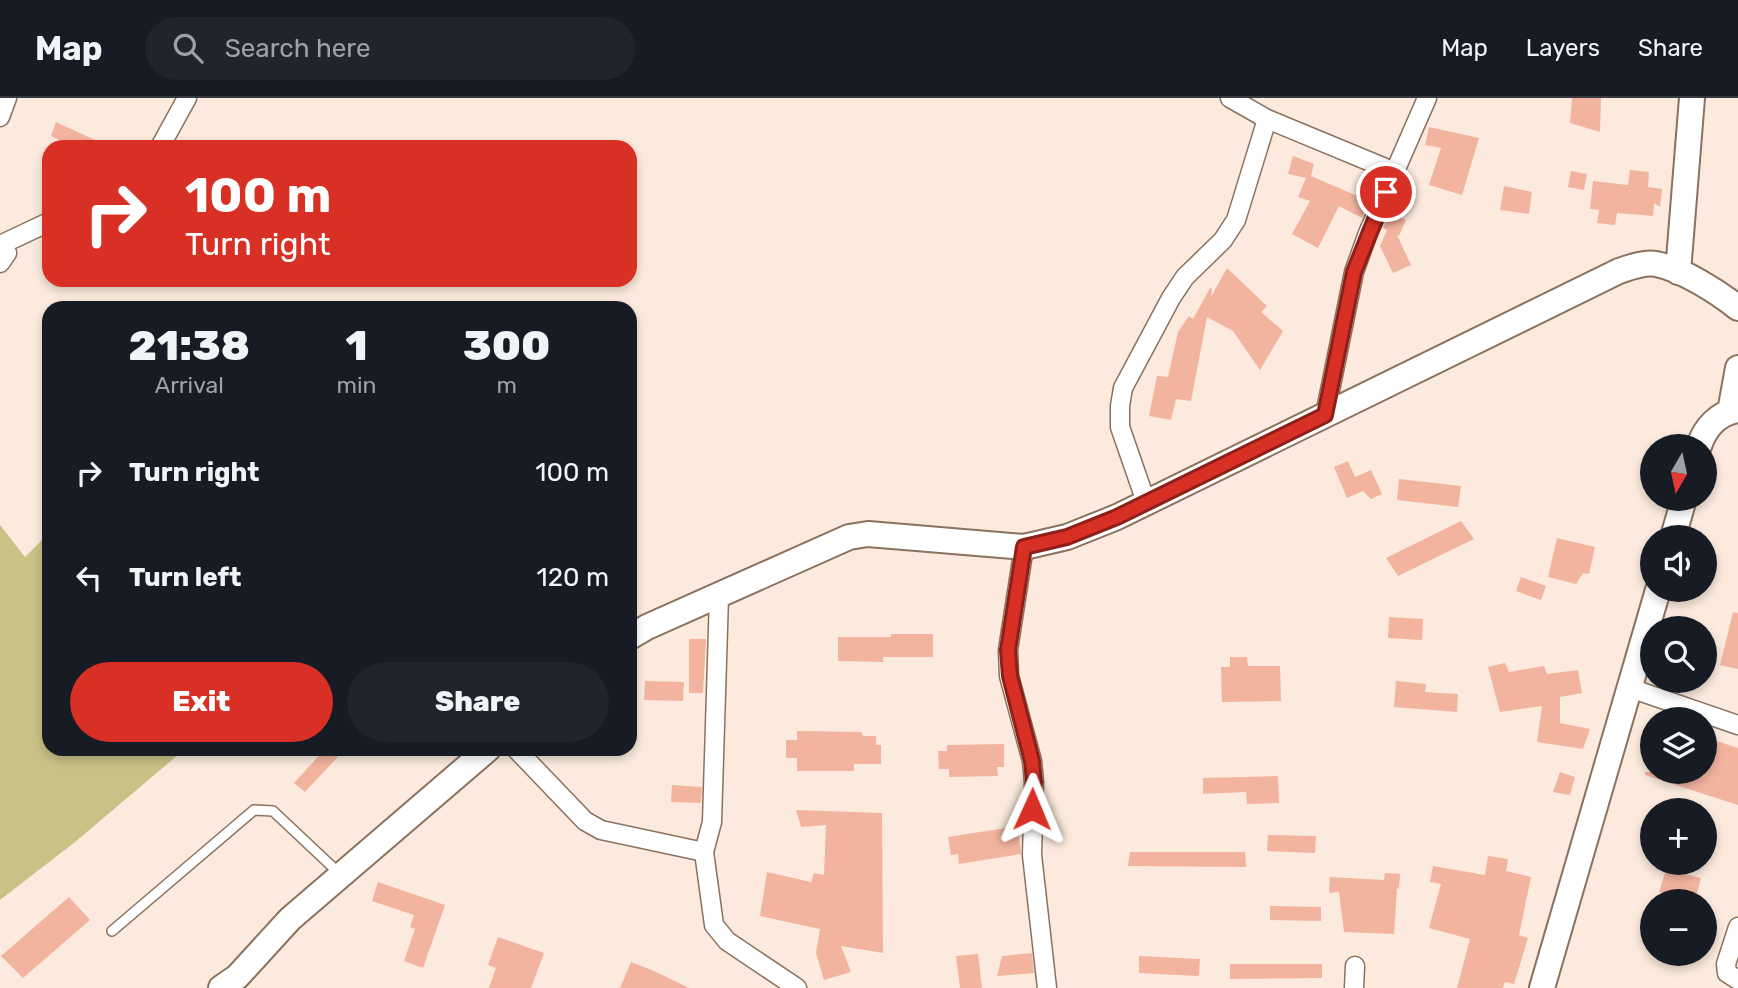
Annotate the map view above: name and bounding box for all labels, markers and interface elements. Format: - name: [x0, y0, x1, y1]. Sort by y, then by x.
- search box: [145, 17, 635, 80]
- text: Map: [35, 29, 103, 68]
- icon: search: [169, 29, 207, 67]
- text: Search here: [225, 33, 370, 64]
- text: Map: [1441, 34, 1488, 62]
- text: Layers: [1526, 34, 1600, 62]
- text: Share: [1638, 34, 1703, 62]
- pin: [1356, 162, 1416, 222]
- text: 100 m: [185, 166, 331, 224]
- icon: right: [70, 168, 161, 259]
- icon: arrive: [1367, 173, 1405, 211]
- text: Turn right: [185, 225, 330, 263]
- text: 21:38: [129, 321, 250, 371]
- text: 1: [345, 321, 368, 371]
- text: 300: [463, 321, 550, 371]
- text: Arrival: [155, 371, 224, 399]
- text: min: [336, 371, 376, 399]
- text: m: [496, 371, 517, 399]
- north arrow: [1640, 434, 1717, 511]
- map controls: [1640, 434, 1717, 966]
- icon: right: [70, 454, 108, 492]
- text: Turn right: [129, 457, 259, 488]
- text: 100 m: [535, 457, 609, 488]
- button: sound: [1640, 525, 1717, 602]
- icon: left: [70, 559, 108, 597]
- text: Turn left: [129, 562, 241, 593]
- text: 120 m: [537, 562, 609, 593]
- button: search: [1640, 616, 1717, 693]
- button: Exit: [70, 662, 333, 742]
- button: Share: [347, 662, 609, 742]
- button: layers: [1640, 707, 1717, 784]
- position arrow: [995, 772, 1069, 846]
- button: +: [1640, 798, 1717, 875]
- button: −: [1640, 889, 1717, 966]

